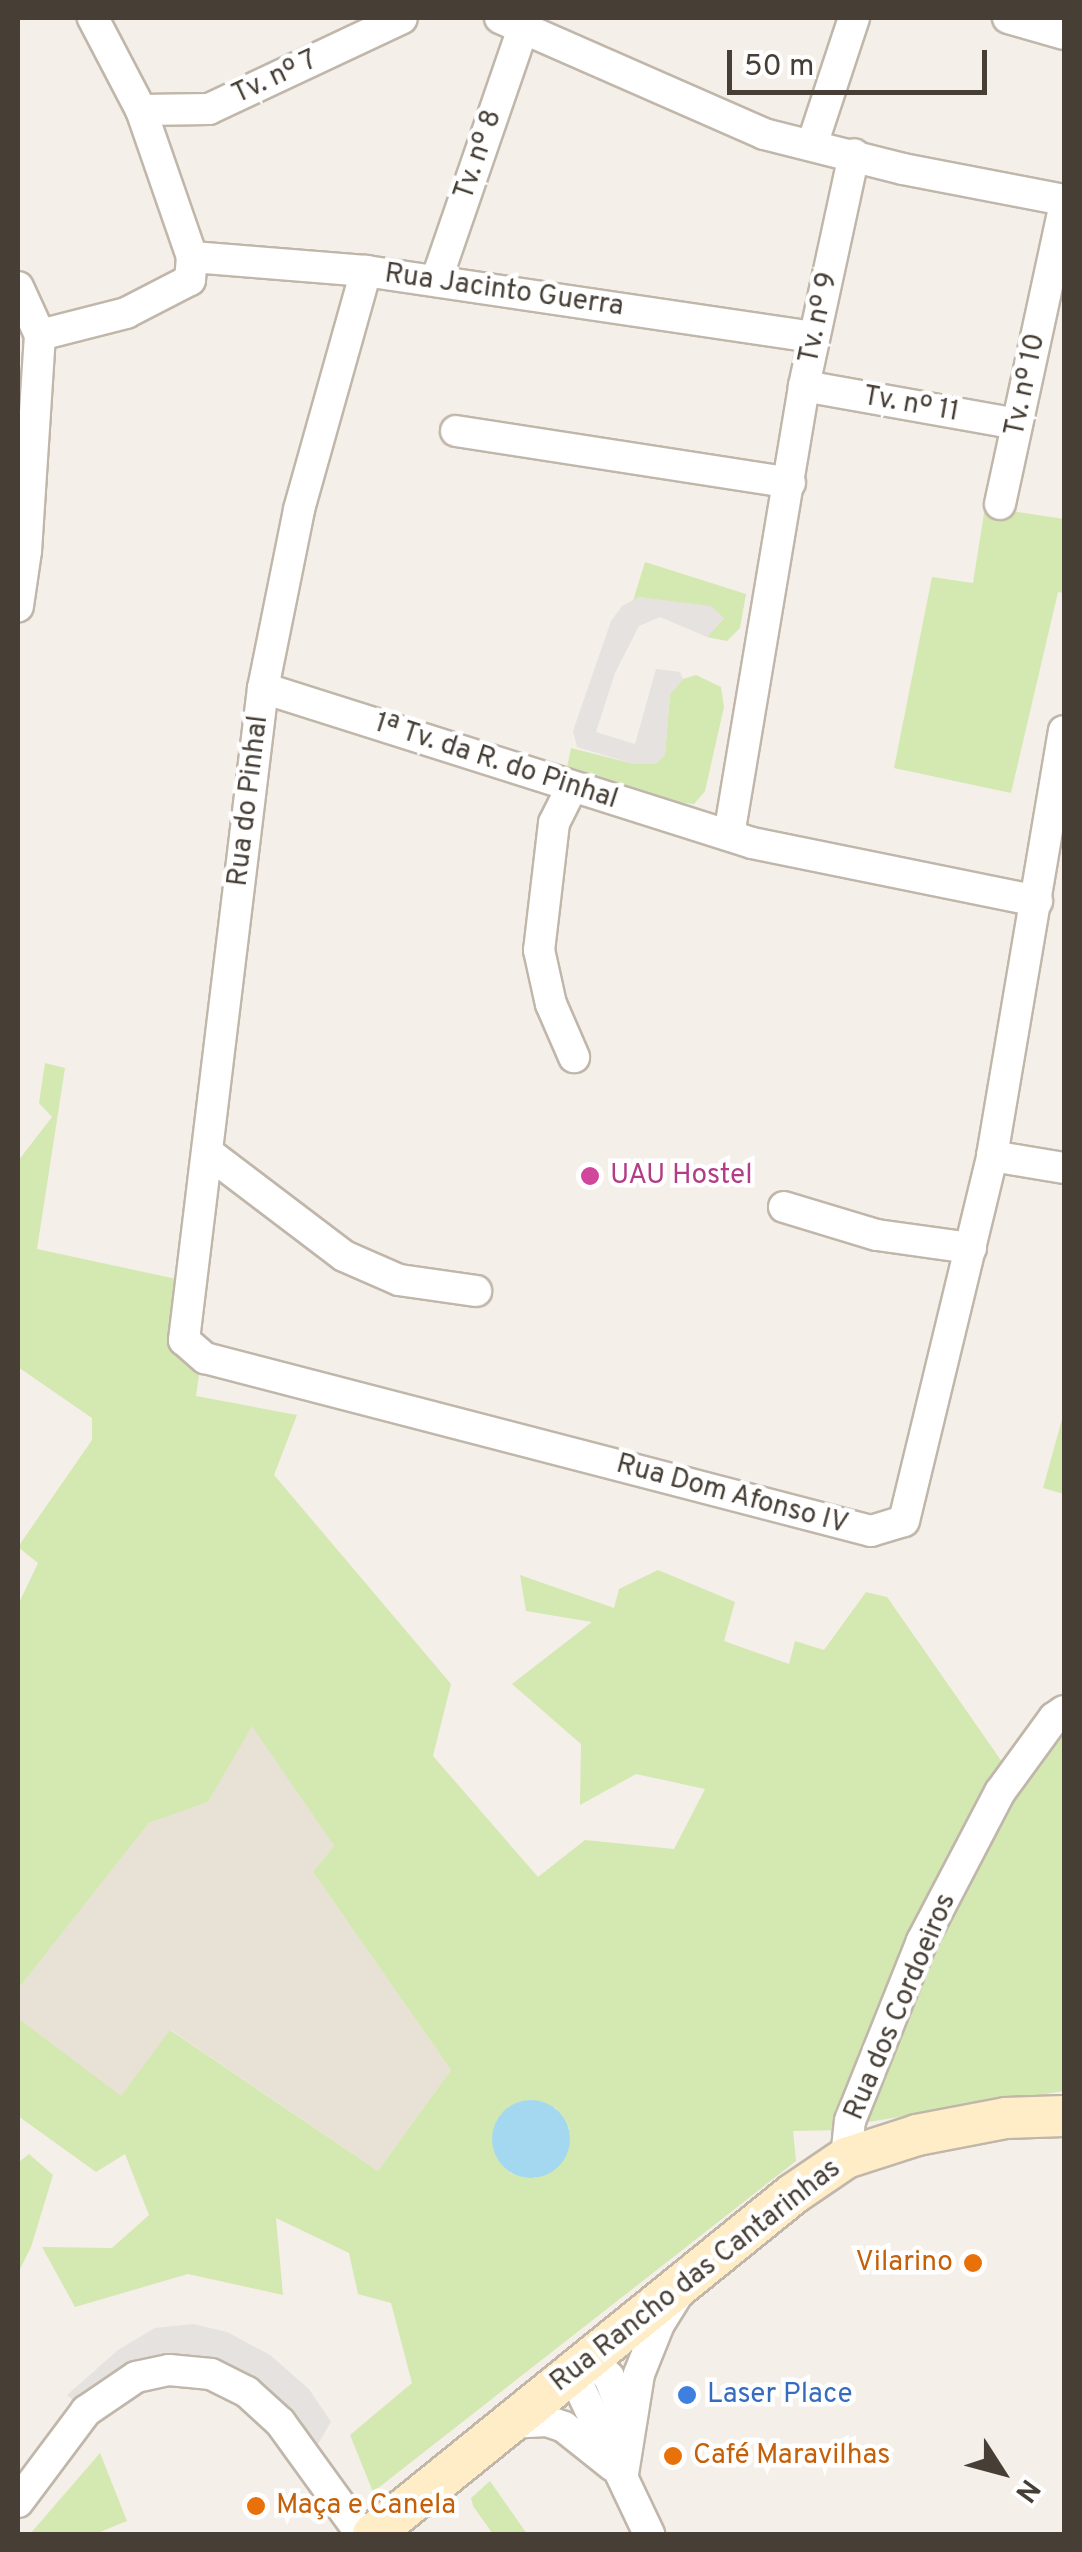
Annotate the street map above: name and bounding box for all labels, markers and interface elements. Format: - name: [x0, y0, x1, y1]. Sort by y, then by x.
- scale bar: [732, 30, 992, 92]
- street label: Tv. nº 7: [227, 44, 323, 112]
- text: 50 m: [744, 49, 814, 86]
- street label: Tv. nº 8: [448, 106, 510, 204]
- street label: Rua Jacinto Guerra: [382, 258, 626, 324]
- street label: Tv. nº 9: [793, 269, 845, 367]
- street label: Tv. nº 10: [999, 330, 1053, 440]
- street label: Tv. nº 11: [860, 380, 962, 430]
- street label: 1ª Tv. da R. do Pinhal: [370, 707, 622, 817]
- street label: Rua do Pinhal: [222, 714, 276, 888]
- place label: UAU Hostel: [610, 1159, 752, 1193]
- marker: UAU Hostel: [579, 1165, 601, 1187]
- street label: Rua Dom Afonso IV: [612, 1448, 852, 1542]
- street label: Rua dos Cordoeiros: [838, 1889, 964, 2125]
- street label: Rua Rancho das Cantarinhas: [544, 2152, 848, 2400]
- place label: Vilarino: [856, 2246, 953, 2280]
- marker: Vilarino: [962, 2252, 984, 2274]
- place label: Laser Place: [707, 2378, 852, 2412]
- marker: Laser Place: [676, 2384, 698, 2406]
- north arrow: [952, 2422, 1052, 2522]
- place label: Café Maravilhas: [693, 2439, 890, 2473]
- marker: Café Maravilhas: [662, 2445, 684, 2467]
- text: N: [1006, 2471, 1047, 2508]
- place label: Maça e Canela: [276, 2489, 456, 2523]
- marker: Maça e Canela: [245, 2495, 267, 2517]

